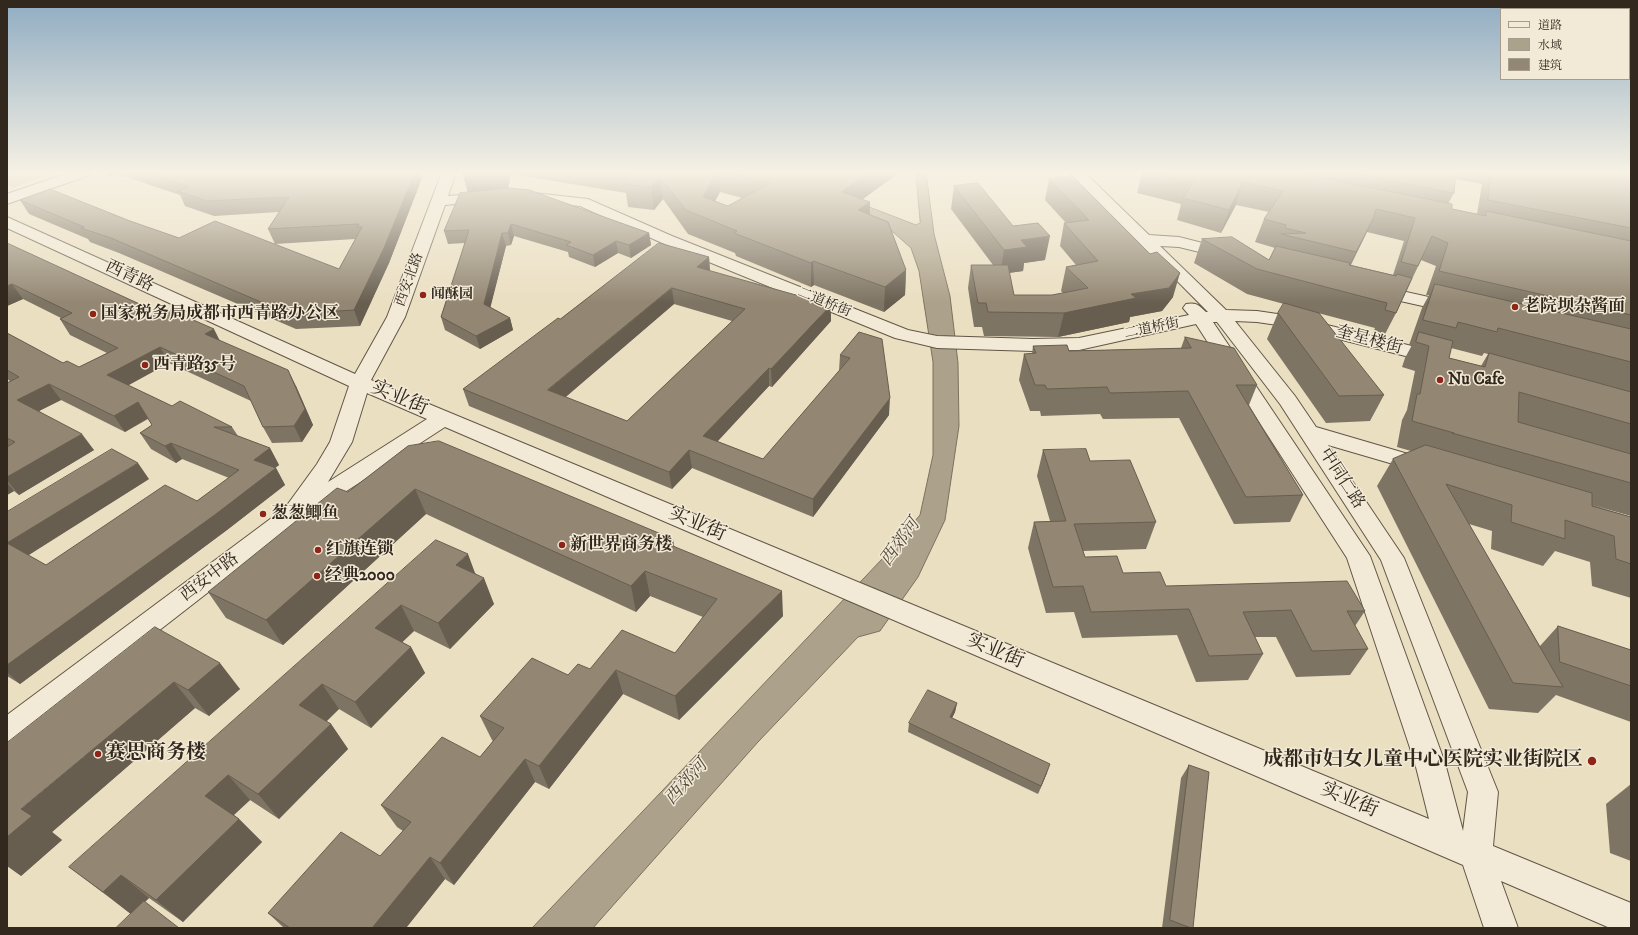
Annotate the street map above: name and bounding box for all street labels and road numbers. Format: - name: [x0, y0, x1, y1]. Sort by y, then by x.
- street label: 西安北路: [393, 251, 427, 309]
- street label: 西青路: [102, 257, 156, 297]
- street label: 二道桥街: [795, 285, 853, 321]
- street label: 二道桥街: [1123, 315, 1181, 343]
- street label: 奎星楼街: [1334, 322, 1404, 360]
- street label: 实业街: [367, 376, 431, 422]
- street label: 中同仁路: [1314, 445, 1368, 513]
- street label: 实业街: [665, 502, 729, 548]
- street label: 西安中路: [177, 549, 243, 607]
- street label: 实业街: [963, 629, 1027, 675]
- street label: 实业街: [1317, 778, 1381, 824]

